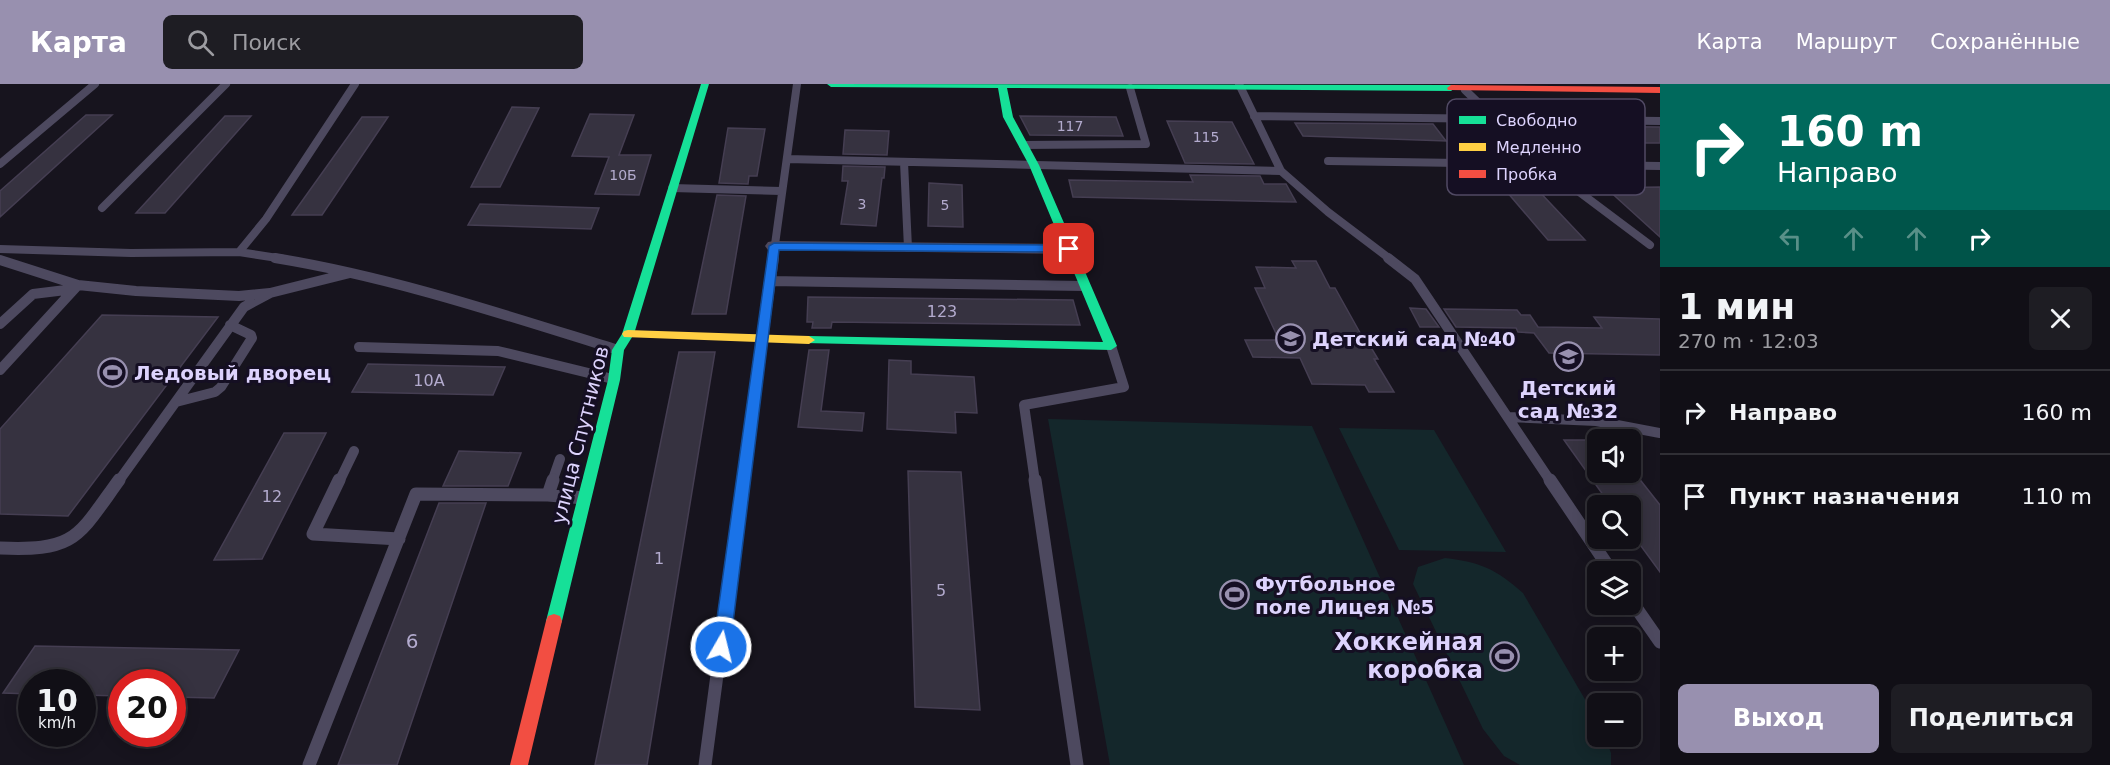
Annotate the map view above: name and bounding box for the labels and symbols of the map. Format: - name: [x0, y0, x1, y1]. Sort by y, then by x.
- legend: [1447, 99, 1645, 195]
- text: Свободно: [1496, 111, 1577, 130]
- house number: 117: [1057, 118, 1083, 134]
- house number: 115: [1193, 129, 1219, 145]
- text: Медленно: [1496, 138, 1582, 157]
- text: Пробка: [1496, 165, 1557, 184]
- house number: 10Б: [609, 167, 637, 183]
- house number: 3: [858, 196, 866, 212]
- house number: 5: [941, 197, 949, 213]
- pin: [1043, 223, 1094, 274]
- house number: 123: [927, 302, 957, 321]
- school or university icon: Детский сад №40: [1275, 323, 1307, 355]
- place label: Детский сад №40: [1312, 327, 1516, 351]
- school or university icon: Детский сад №32: [1552, 341, 1584, 373]
- street label: улица Спутников: [546, 344, 614, 526]
- sports icon: Ледовый дворец: [97, 357, 129, 389]
- place label: Ледовый дворец: [134, 361, 331, 385]
- house number: 10А: [413, 371, 445, 390]
- place label: Детский сад №32: [1518, 376, 1618, 423]
- house number: 12: [262, 487, 282, 506]
- house number: 1: [654, 549, 664, 568]
- place label: Футбольное поле Лицея №5: [1255, 572, 1435, 619]
- sports icon: Футбольное поле Лицея №5: [1218, 579, 1250, 611]
- house number: 5: [936, 581, 946, 600]
- position arrow: [689, 615, 753, 679]
- place label: Хоккейная коробка: [1334, 628, 1483, 684]
- house number: 6: [406, 629, 418, 653]
- sports icon: Хоккейная коробка: [1488, 640, 1520, 672]
- speed limit sign: 20: [108, 669, 186, 747]

